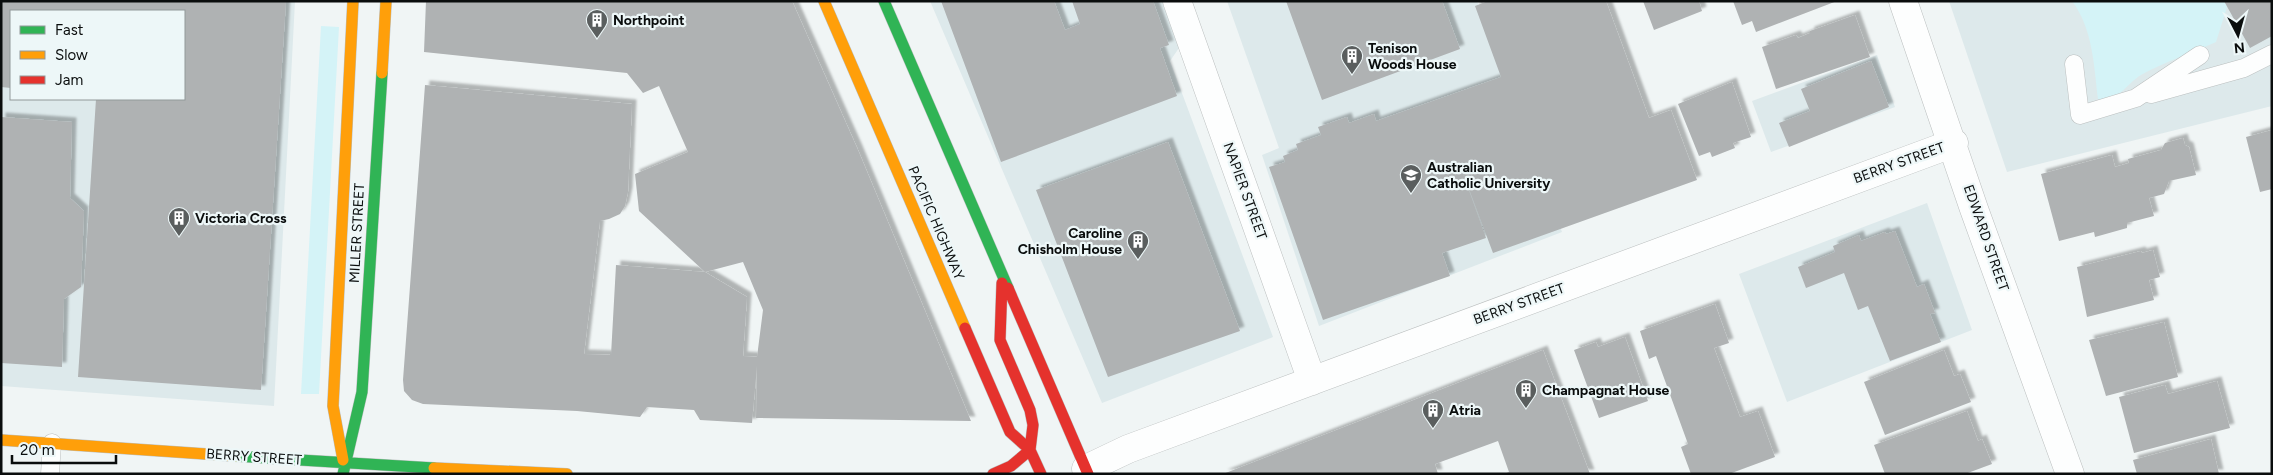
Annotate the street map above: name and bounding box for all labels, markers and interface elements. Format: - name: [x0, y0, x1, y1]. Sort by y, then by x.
- building icon: Northpoint: [585, 8, 609, 39]
- legend: [10, 10, 185, 100]
- north arrow: [2213, 10, 2263, 60]
- place label: Northpoint: [613, 12, 685, 29]
- text: Fast: [55, 21, 84, 39]
- text: N: [2233, 38, 2246, 56]
- place label: Tenison Woods House: [1368, 40, 1457, 73]
- building icon: Tenison Woods House: [1340, 44, 1364, 75]
- text: Slow: [55, 46, 88, 64]
- text: Jam: [55, 71, 83, 89]
- street label: BERRY STREET: [1851, 139, 1947, 187]
- street label: NAPIER STREET: [1220, 140, 1271, 242]
- place label: Australian Catholic University: [1427, 159, 1551, 192]
- street label: PACIFIC HIGHWAY: [904, 163, 968, 283]
- school or university icon: Australian Catholic University: [1399, 163, 1423, 194]
- street label: MILLER STREET: [346, 182, 368, 283]
- street label: EDWARD STREET: [1960, 183, 2012, 294]
- building icon: Victoria Cross: [167, 206, 191, 237]
- place label: Victoria Cross: [195, 210, 287, 227]
- place label: Caroline Chisholm House: [1018, 225, 1122, 258]
- building icon: Caroline Chisholm House: [1126, 229, 1150, 260]
- street label: BERRY STREET: [1471, 280, 1567, 328]
- building icon: Champagnat House: [1514, 378, 1538, 409]
- place label: Champagnat House: [1542, 382, 1670, 399]
- building icon: Atria: [1421, 398, 1445, 429]
- place label: Atria: [1449, 402, 1481, 419]
- scale bar: [12, 432, 116, 464]
- text: 20 m: [20, 441, 54, 459]
- street label: BERRY STREET: [206, 445, 303, 469]

